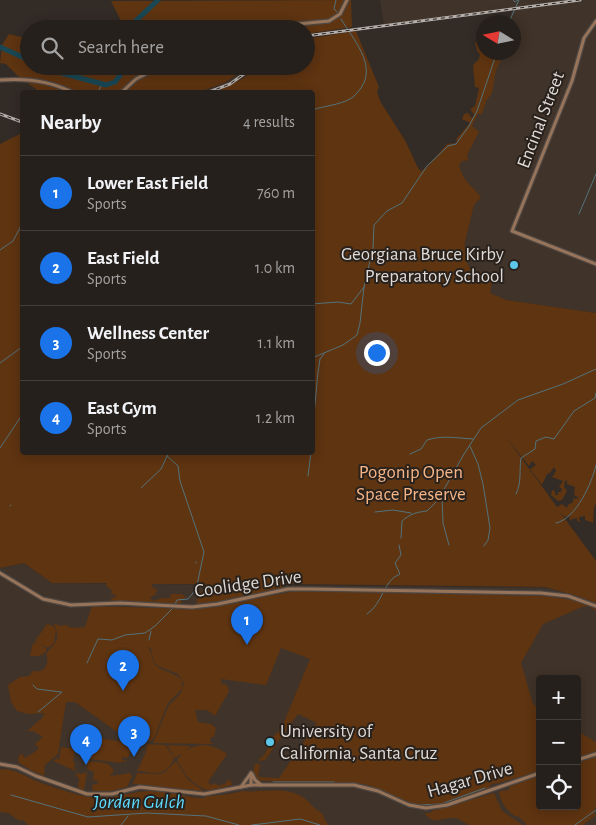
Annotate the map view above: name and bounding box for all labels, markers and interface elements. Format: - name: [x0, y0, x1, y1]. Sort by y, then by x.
- north arrow: [476, 15, 521, 60]
- search box: [20, 20, 315, 75]
- icon: search: [38, 34, 66, 62]
- text: Search here: [78, 38, 164, 57]
- street label: Encinal Street: [514, 69, 568, 171]
- text: Nearby: [40, 112, 101, 133]
- text: 4 results: [243, 114, 295, 130]
- text: Lower East Field: [87, 174, 208, 193]
- text: 1: [53, 185, 59, 201]
- text: 760 m: [257, 185, 295, 201]
- text: Sports: [87, 196, 127, 212]
- place label: Georgiana Bruce Kirby Preparatory School: [341, 245, 504, 286]
- text: East Field: [87, 249, 160, 268]
- marker: Georgiana Bruce Kirby Preparatory School: [508, 259, 520, 271]
- text: 2: [52, 260, 60, 276]
- text: 1.0 km: [255, 260, 295, 276]
- text: Sports: [87, 271, 127, 287]
- text: Wellness Center: [87, 324, 209, 343]
- text: 3: [53, 335, 59, 351]
- text: 1.1 km: [258, 335, 295, 351]
- your location: [364, 340, 390, 366]
- text: Sports: [87, 346, 127, 362]
- text: East Gym: [87, 399, 157, 418]
- text: 4: [52, 410, 60, 426]
- text: 1.2 km: [256, 410, 295, 426]
- text: Sports: [87, 421, 127, 437]
- park label: Pogonip Open Space Preserve: [356, 463, 466, 504]
- street label: Coolidge Drive: [193, 567, 303, 601]
- pin: 1: [231, 604, 263, 645]
- pin: 2: [107, 650, 139, 691]
- map controls: [536, 675, 581, 810]
- button: +: [536, 675, 581, 720]
- pin: 3: [118, 716, 150, 757]
- button: −: [536, 720, 581, 765]
- place label: University of California, Santa Cruz: [280, 722, 438, 763]
- pin: 4: [70, 724, 102, 765]
- marker: University of California, Santa Cruz: [264, 736, 276, 748]
- street label: Hagar Drive: [425, 759, 515, 801]
- button: locate: [536, 765, 581, 810]
- water label: Jordan Gulch: [92, 792, 185, 812]

